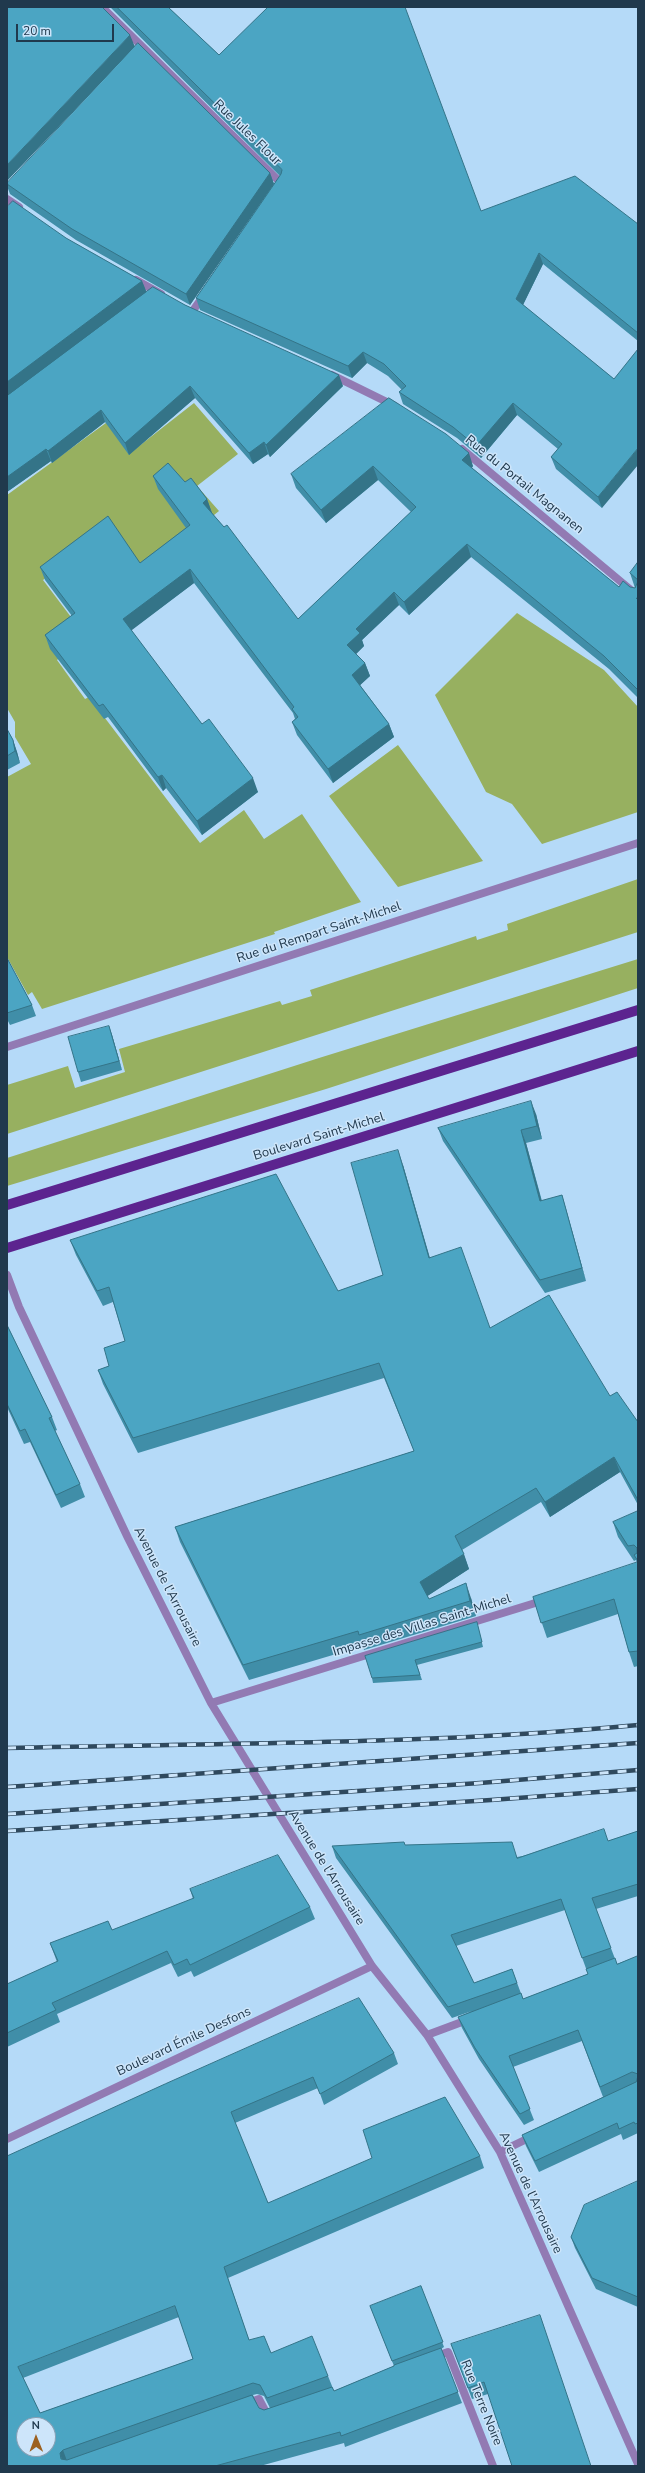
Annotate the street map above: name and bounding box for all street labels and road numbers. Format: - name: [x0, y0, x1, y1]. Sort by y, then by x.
- street label: Rue Jules Flour: [210, 97, 284, 169]
- street label: Rue du Portail Magnanen: [462, 432, 586, 538]
- street label: Rue du Rempart Saint-Michel: [235, 899, 403, 967]
- street label: Boulevard Saint-Michel: [252, 1110, 386, 1164]
- street label: Avenue de l'Arrousaire: [130, 1524, 204, 1650]
- street label: Impasse des Villas Saint-Michel: [331, 1591, 513, 1661]
- street label: Avenue de l'Arrousaire: [284, 1808, 368, 1928]
- street label: Boulevard Émile Desfons: [114, 2004, 254, 2080]
- street label: Avenue de l'Arrousaire: [495, 2130, 565, 2256]
- street label: Rue Terre Noire: [457, 2358, 505, 2448]

